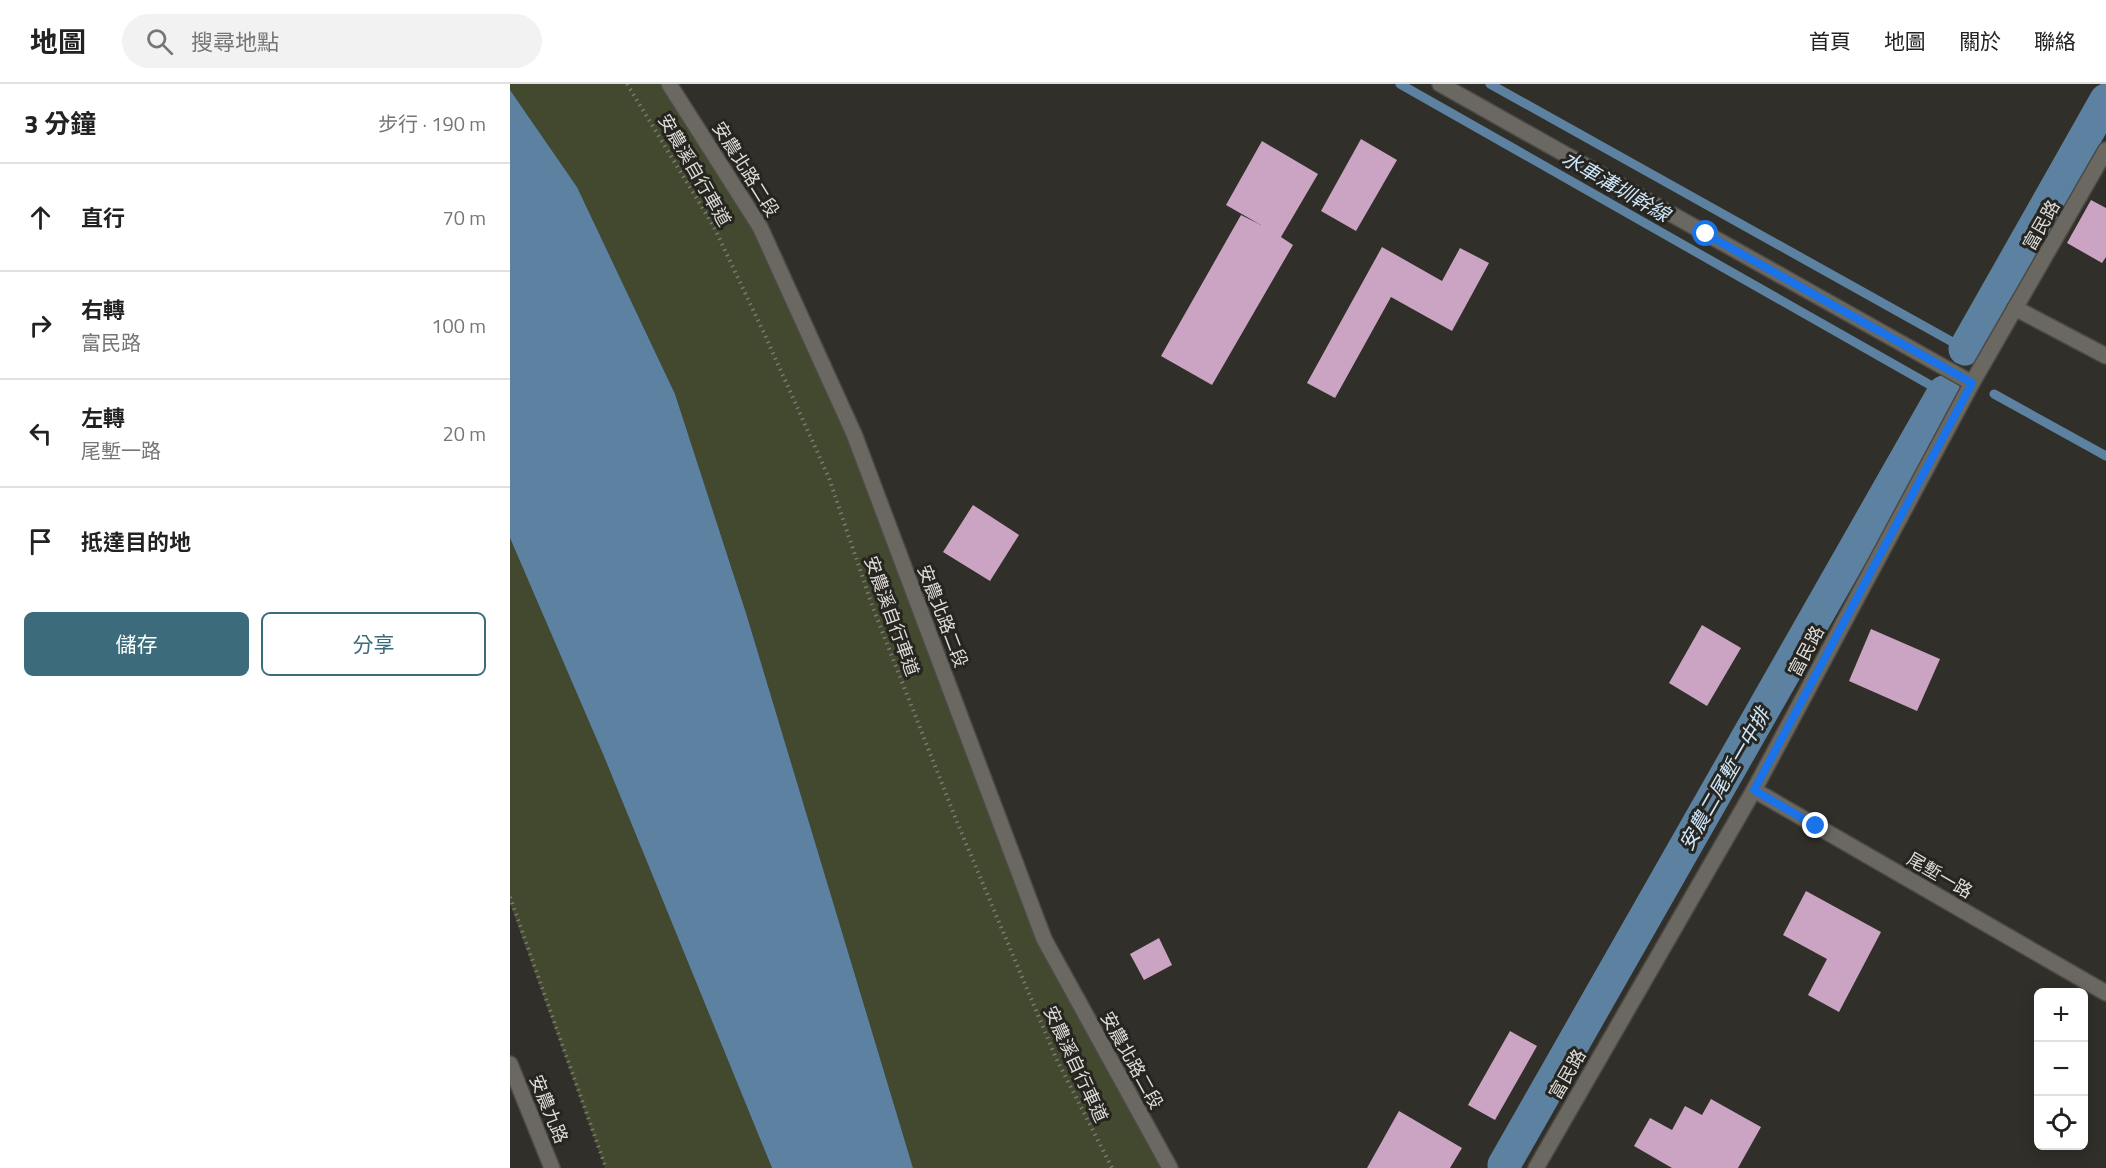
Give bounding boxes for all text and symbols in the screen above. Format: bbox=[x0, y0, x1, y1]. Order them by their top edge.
search box bbox=[122, 14, 542, 68]
text: 地圖 bbox=[30, 20, 86, 63]
icon: search bbox=[143, 25, 176, 58]
text: 搜尋地點 bbox=[191, 25, 279, 59]
text: 首頁 bbox=[1809, 25, 1851, 57]
text: 地圖 bbox=[1884, 25, 1926, 57]
text: 關於 bbox=[1959, 25, 2001, 57]
text: 聯絡 bbox=[2034, 25, 2076, 57]
text: 3 分鐘 bbox=[24, 104, 96, 143]
text: 步行 · 190 m bbox=[378, 108, 486, 139]
street label: 安農溪自行車道 bbox=[652, 109, 738, 231]
street label: 安農北路二段 bbox=[706, 116, 786, 222]
water label: 水車溝圳幹線 bbox=[1556, 143, 1677, 230]
street label: 富民路 bbox=[2016, 195, 2066, 255]
icon: ahead bbox=[24, 201, 57, 234]
text: 直行 bbox=[81, 201, 125, 235]
text: 70 m bbox=[442, 202, 486, 233]
route start bbox=[1692, 220, 1718, 246]
text: 右轉 bbox=[81, 293, 125, 327]
icon: right bbox=[24, 309, 57, 342]
text: 100 m bbox=[431, 310, 486, 341]
text: 富民路 bbox=[81, 327, 141, 358]
text: 左轉 bbox=[81, 401, 125, 435]
icon: left bbox=[24, 417, 57, 450]
text: 20 m bbox=[442, 418, 486, 449]
text: 尾塹一路 bbox=[81, 435, 161, 466]
icon: arrive bbox=[24, 525, 57, 558]
text: 抵達目的地 bbox=[81, 525, 191, 559]
street label: 安農溪自行車道 bbox=[858, 552, 926, 680]
street label: 安農北路二段 bbox=[911, 561, 975, 671]
button: 儲存 bbox=[24, 612, 249, 676]
button: 分享 bbox=[261, 612, 486, 676]
street label: 富民路 bbox=[1781, 621, 1831, 681]
water label: 安農二尾塹一中排 bbox=[1671, 699, 1779, 856]
route end bbox=[1802, 812, 1828, 838]
street label: 尾塹一路 bbox=[1902, 845, 1978, 905]
map controls bbox=[2034, 988, 2088, 1150]
button: + bbox=[2034, 988, 2088, 1042]
street label: 安農溪自行車道 bbox=[1037, 1001, 1115, 1127]
street label: 安農北路二段 bbox=[1094, 1006, 1170, 1114]
button: − bbox=[2034, 1042, 2088, 1096]
street label: 富民路 bbox=[1542, 1044, 1592, 1104]
street label: 安農九路 bbox=[523, 1071, 575, 1147]
button: locate bbox=[2034, 1096, 2088, 1150]

